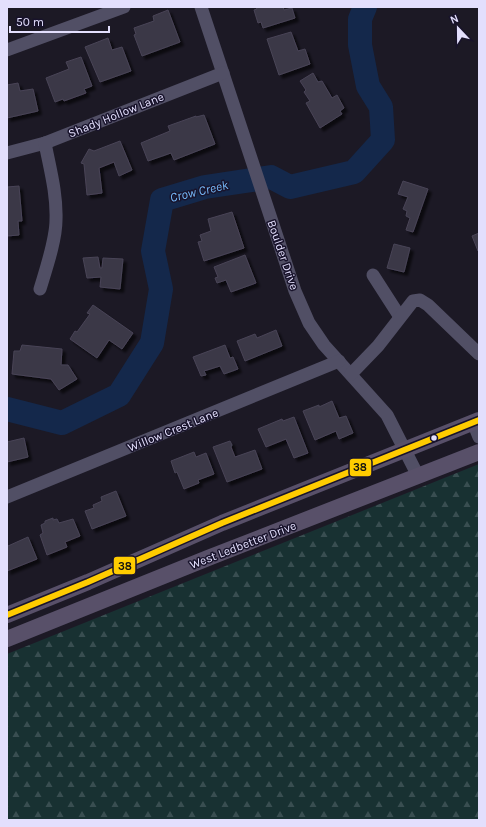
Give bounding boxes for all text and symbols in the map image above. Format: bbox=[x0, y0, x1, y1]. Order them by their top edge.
scale bar bbox=[10, 8, 109, 34]
north arrow bbox=[438, 8, 478, 48]
text: N bbox=[448, 12, 461, 27]
text: 50 m bbox=[16, 15, 44, 29]
street label: Shady Hollow Lane bbox=[66, 89, 166, 141]
water label: Crow Creek bbox=[168, 177, 230, 205]
street label: Boulder Drive bbox=[264, 218, 302, 292]
street label: Willow Crest Lane bbox=[126, 405, 220, 455]
unlabelled marker bbox=[429, 433, 439, 443]
line badge: 38 bbox=[349, 458, 372, 477]
text: 38 bbox=[353, 461, 367, 474]
street label: West Ledbetter Drive bbox=[188, 518, 298, 572]
line badge: 38 bbox=[113, 556, 136, 575]
text: 38 bbox=[118, 560, 132, 573]

